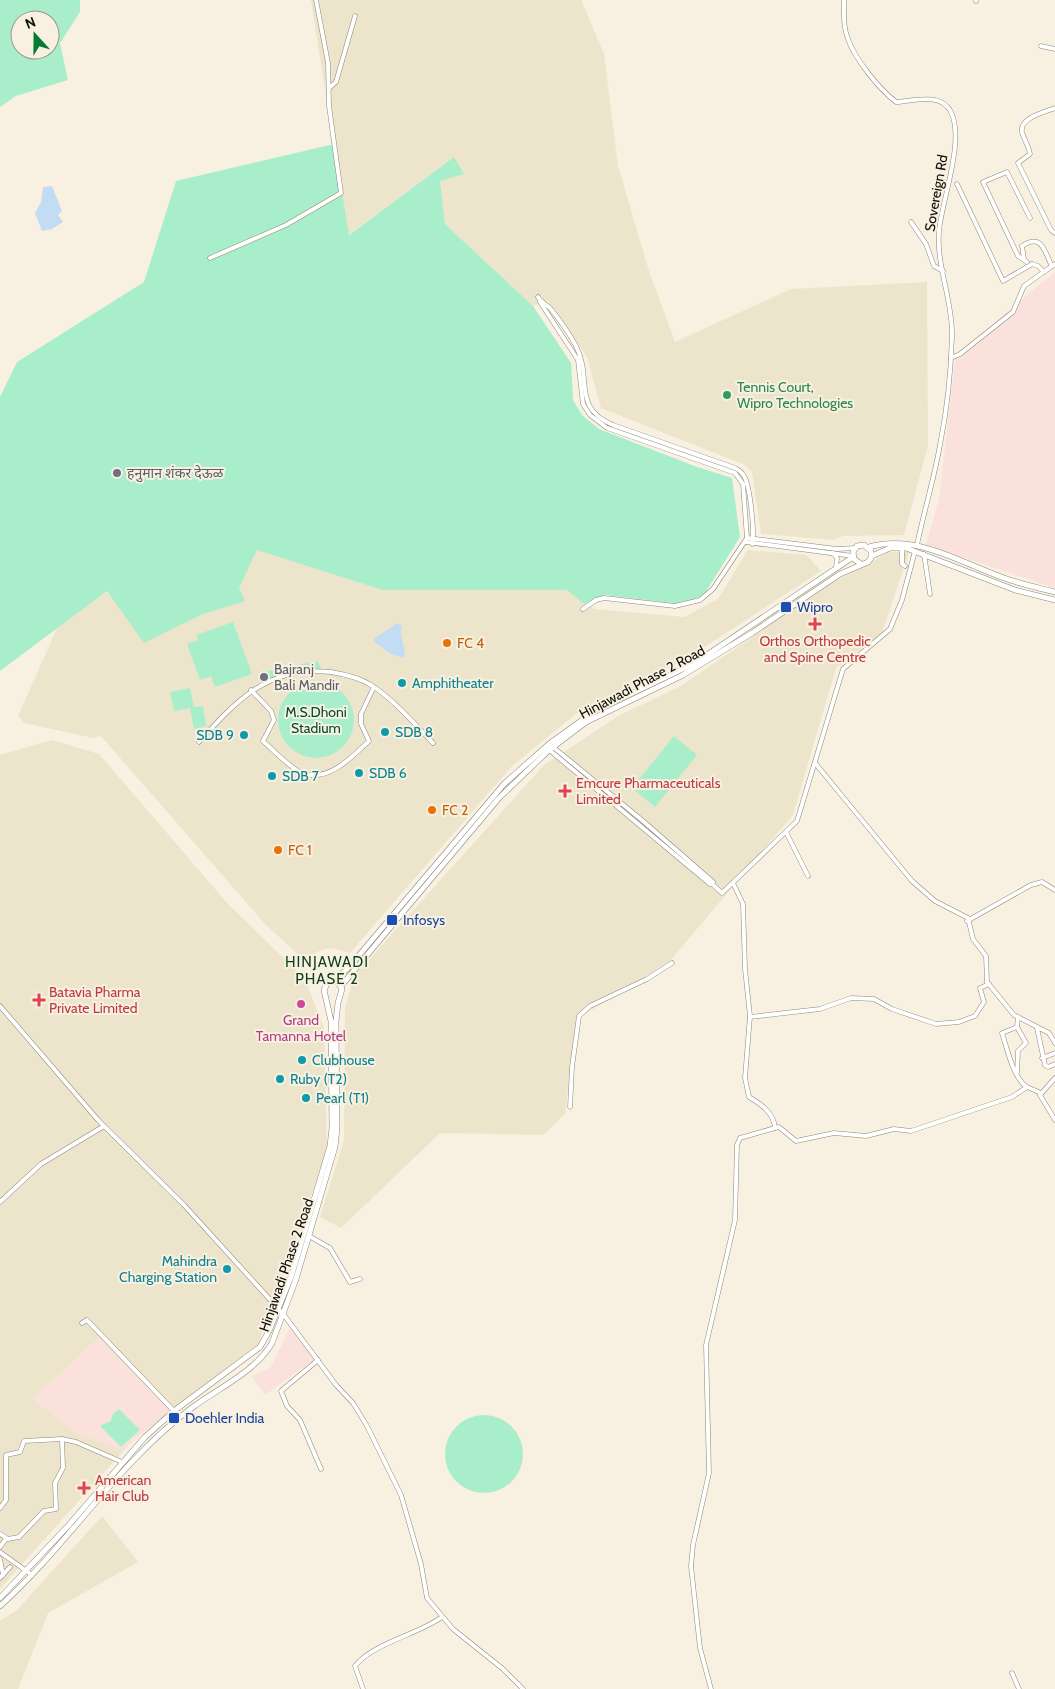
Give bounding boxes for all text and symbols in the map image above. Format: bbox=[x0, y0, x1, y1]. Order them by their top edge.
north arrow bbox=[10, 10, 60, 60]
text: N bbox=[22, 13, 38, 33]
street label: Sovereign Rd bbox=[920, 153, 952, 233]
place label: Tennis Court, Wipro Technologies bbox=[737, 378, 853, 412]
marker: Tennis Court, Wipro Technologies bbox=[721, 389, 733, 401]
place label: हनुमान शंकर देऊळ bbox=[127, 464, 224, 483]
marker: हनुमान शंकर देऊळ bbox=[111, 467, 123, 479]
place label: Wipro bbox=[797, 598, 833, 616]
marker: Wipro bbox=[779, 600, 793, 614]
marker: Orthos Orthopedic and Spine Centre bbox=[808, 617, 822, 631]
place label: Orthos Orthopedic and Spine Centre bbox=[759, 632, 871, 666]
place label: FC 4 bbox=[457, 634, 484, 652]
marker: FC 4 bbox=[441, 637, 453, 649]
street label: Hinjawadi Phase 2 Road bbox=[576, 641, 708, 723]
place label: Bajranj Bali Mandir bbox=[274, 660, 340, 694]
marker: Bajranj Bali Mandir bbox=[258, 671, 270, 683]
place label: Amphitheater bbox=[412, 674, 494, 692]
marker: Amphitheater bbox=[396, 677, 408, 689]
park label: M.S.Dhoni Stadium bbox=[285, 703, 347, 737]
place label: SDB 8 bbox=[395, 723, 433, 741]
place label: SDB 9 bbox=[196, 726, 234, 744]
marker: SDB 8 bbox=[379, 726, 391, 738]
marker: SDB 9 bbox=[238, 729, 250, 741]
place label: SDB 6 bbox=[369, 764, 407, 782]
place label: SDB 7 bbox=[282, 767, 319, 785]
marker: SDB 6 bbox=[353, 767, 365, 779]
marker: SDB 7 bbox=[266, 770, 278, 782]
place label: Emcure Pharmaceuticals Limited bbox=[576, 774, 721, 808]
marker: Emcure Pharmaceuticals Limited bbox=[558, 784, 572, 798]
place label: FC 2 bbox=[442, 801, 468, 819]
marker: FC 2 bbox=[426, 804, 438, 816]
place label: FC 1 bbox=[288, 841, 312, 859]
marker: FC 1 bbox=[272, 844, 284, 856]
place label: Infosys bbox=[403, 911, 445, 929]
marker: Infosys bbox=[385, 913, 399, 927]
district label: HINJAWADI PHASE 2 bbox=[285, 953, 369, 988]
place label: Batavia Pharma Private Limited bbox=[49, 983, 141, 1017]
marker: Batavia Pharma Private Limited bbox=[33, 994, 45, 1006]
marker: Grand Tamanna Hotel bbox=[295, 998, 307, 1010]
place label: Grand Tamanna Hotel bbox=[256, 1011, 347, 1045]
place label: Clubhouse bbox=[312, 1051, 375, 1069]
marker: Clubhouse bbox=[296, 1054, 308, 1066]
place label: Ruby (T2) bbox=[290, 1070, 347, 1088]
marker: Ruby (T2) bbox=[274, 1073, 286, 1085]
place label: Pearl (T1) bbox=[316, 1089, 369, 1107]
marker: Pearl (T1) bbox=[300, 1092, 312, 1104]
street label: Hinjawadi Phase 2 Road bbox=[255, 1196, 317, 1334]
place label: Mahindra Charging Station bbox=[119, 1252, 217, 1286]
marker: Mahindra Charging Station bbox=[221, 1263, 233, 1275]
place label: Doehler India bbox=[185, 1409, 265, 1427]
marker: Doehler India bbox=[167, 1411, 181, 1425]
place label: American Hair Club bbox=[95, 1471, 152, 1505]
marker: American Hair Club bbox=[77, 1481, 91, 1495]

